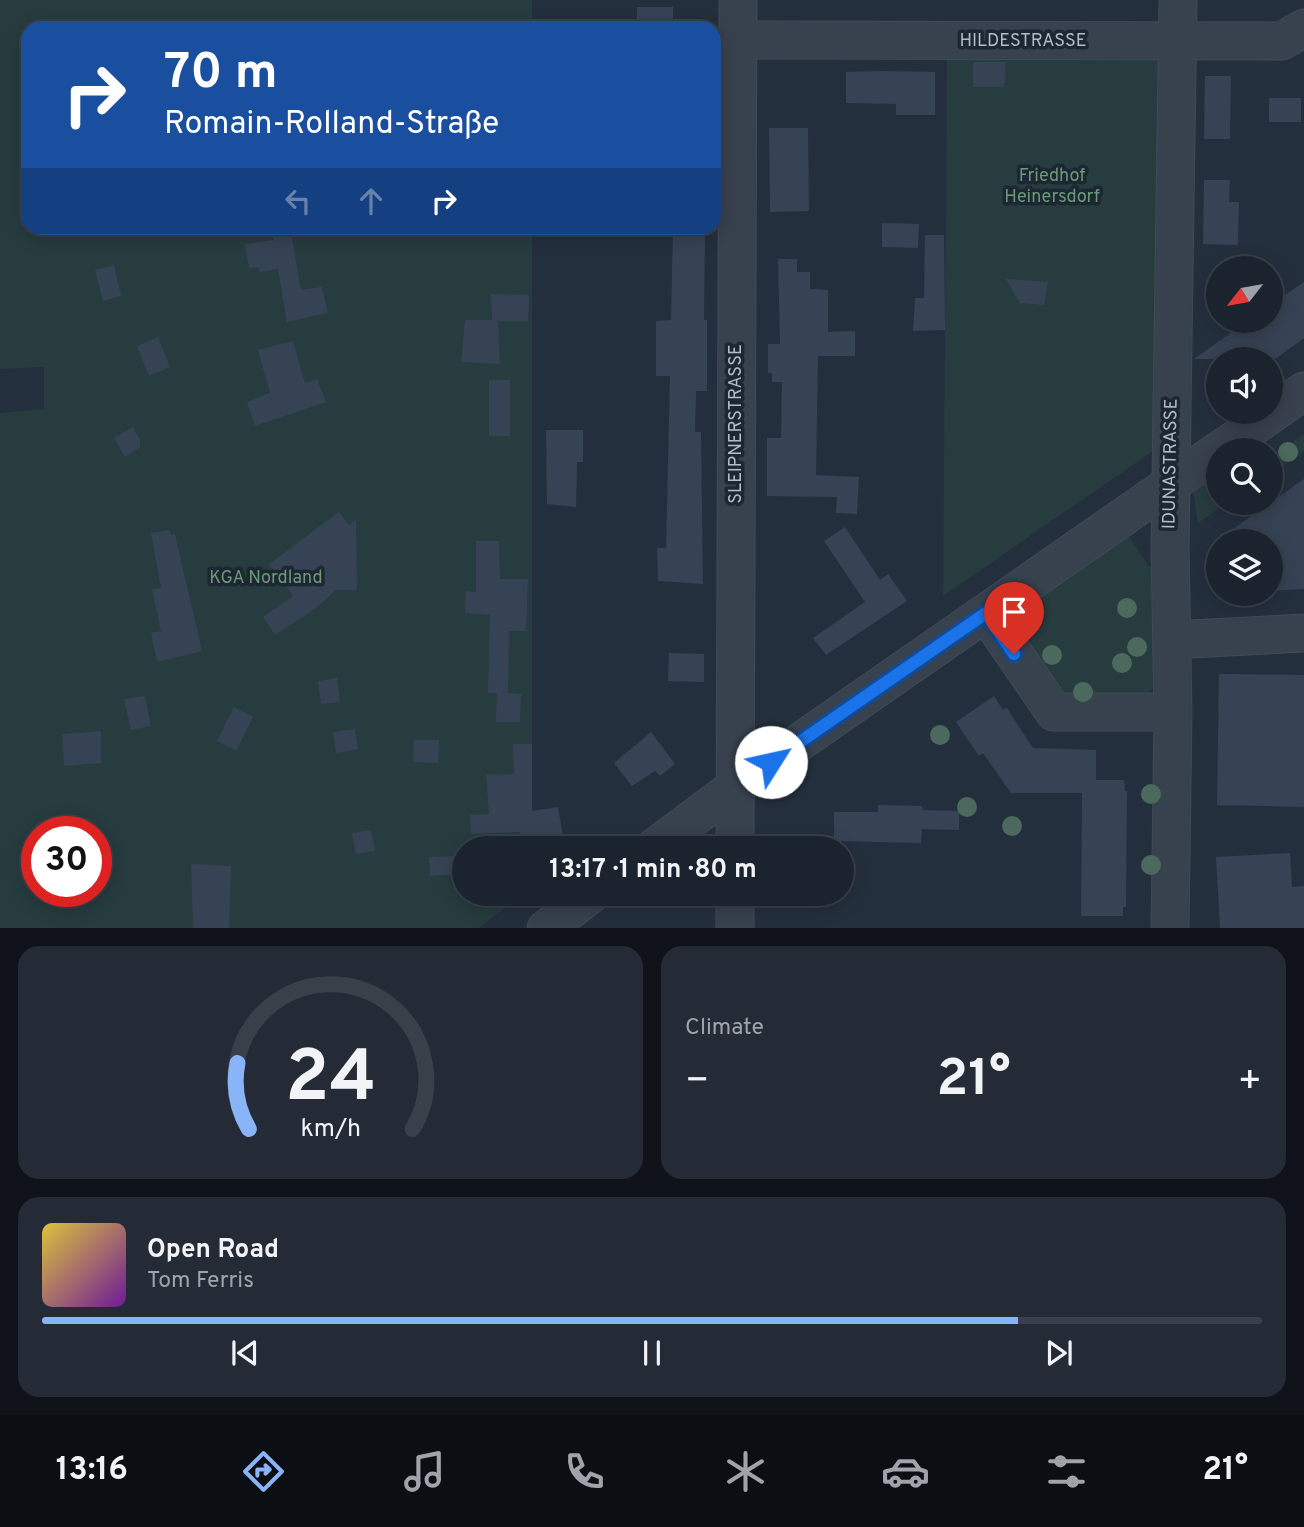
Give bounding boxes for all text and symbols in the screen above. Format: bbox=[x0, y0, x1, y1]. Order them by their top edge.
street label: HILDESTRASSE bbox=[960, 30, 1087, 53]
text: 70 m bbox=[164, 44, 278, 106]
icon: right bbox=[49, 49, 140, 140]
text: Romain-Rolland-Straße bbox=[164, 105, 499, 145]
park label: Friedhof Heinersdorf bbox=[1004, 165, 1100, 209]
icon: left bbox=[279, 182, 317, 220]
icon: ahead bbox=[352, 182, 390, 220]
icon: right bbox=[425, 182, 463, 220]
north arrow bbox=[1206, 256, 1283, 332]
map controls bbox=[1206, 256, 1283, 606]
street label: SLEIPNERSTRASSE bbox=[725, 344, 748, 504]
button: sound bbox=[1206, 347, 1283, 424]
street label: IDUNASTRASSE bbox=[1158, 399, 1184, 529]
button: search bbox=[1206, 438, 1283, 515]
button: layers bbox=[1206, 529, 1283, 606]
park label: KGA Nordland bbox=[209, 567, 323, 590]
pin bbox=[984, 582, 1044, 654]
icon: arrive bbox=[995, 593, 1033, 631]
position arrow bbox=[734, 725, 808, 799]
speed limit sign: 30 bbox=[21, 816, 112, 907]
text: 13:17 · 1 min · 80 m bbox=[549, 854, 757, 887]
text: Climate bbox=[685, 1014, 764, 1043]
text: 24 bbox=[285, 1035, 376, 1127]
text: 21° bbox=[936, 1048, 1011, 1114]
text: − bbox=[685, 1058, 710, 1107]
text: + bbox=[1237, 1058, 1262, 1107]
text: km/h bbox=[300, 1113, 361, 1145]
text: Open Road bbox=[147, 1234, 279, 1267]
text: Tom Ferris bbox=[147, 1267, 254, 1296]
icon: previous bbox=[226, 1334, 264, 1372]
icon: pause bbox=[633, 1334, 671, 1372]
icon: next bbox=[1040, 1334, 1078, 1372]
icon: directions bbox=[239, 1447, 288, 1496]
icon: music bbox=[400, 1447, 449, 1496]
icon: phone bbox=[560, 1447, 609, 1496]
icon: climate bbox=[721, 1447, 770, 1496]
icon: car bbox=[881, 1447, 930, 1496]
icon: filters bbox=[1042, 1447, 1091, 1496]
text: 13:16 bbox=[56, 1451, 128, 1491]
text: 21° bbox=[1202, 1451, 1248, 1491]

